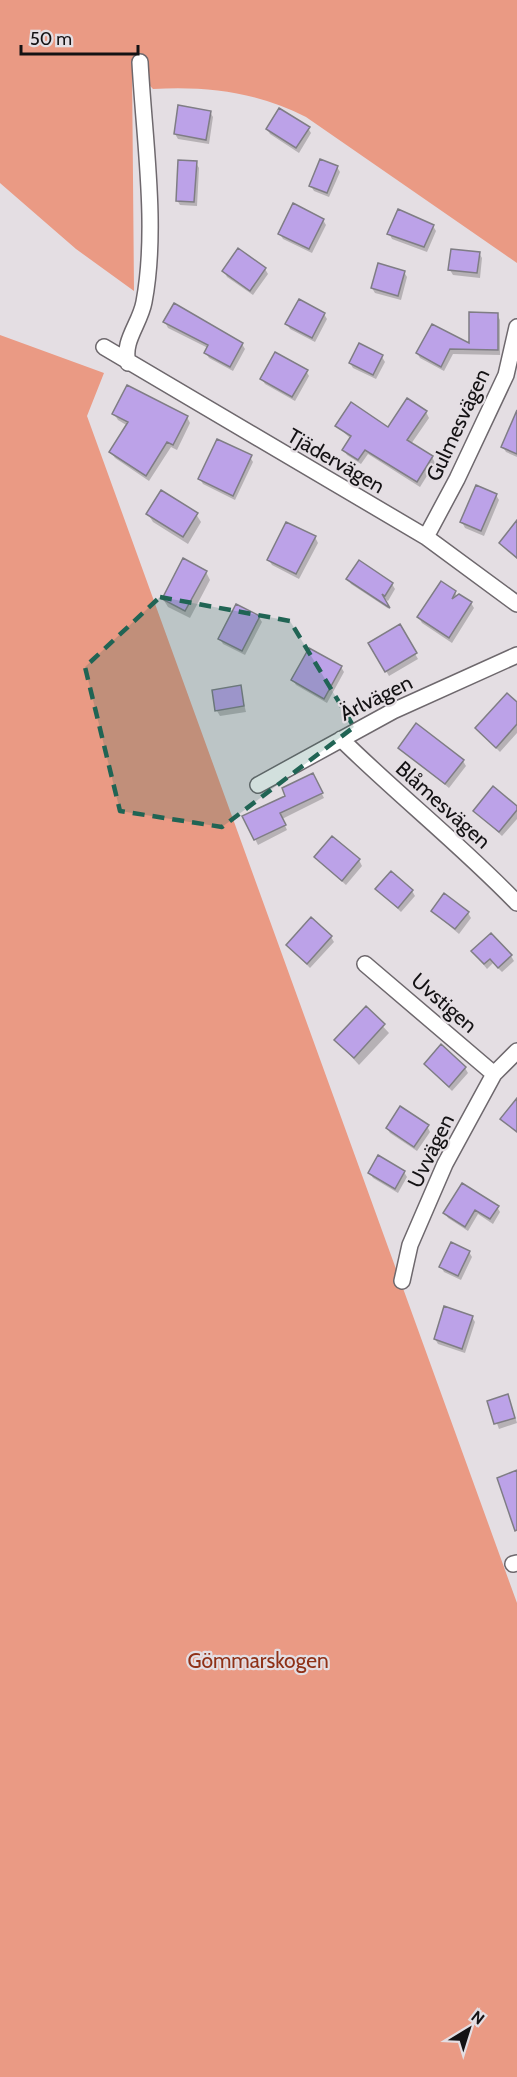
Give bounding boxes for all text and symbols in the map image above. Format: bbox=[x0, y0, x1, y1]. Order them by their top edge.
scale bar bbox=[21, 18, 138, 56]
text: 50 m bbox=[30, 28, 72, 50]
street label: Gulmesvägen bbox=[421, 365, 494, 485]
street label: Tjädervägen bbox=[283, 423, 389, 499]
street label: Ärlvägen bbox=[335, 669, 416, 726]
street label: Blåmesvägen bbox=[391, 756, 496, 854]
street label: Uvstigen bbox=[407, 967, 482, 1038]
street label: Uvvägen bbox=[402, 1110, 459, 1192]
park label: Gömmarskogen bbox=[187, 1648, 329, 1673]
north arrow bbox=[439, 1999, 499, 2059]
text: N bbox=[468, 2007, 488, 2029]

